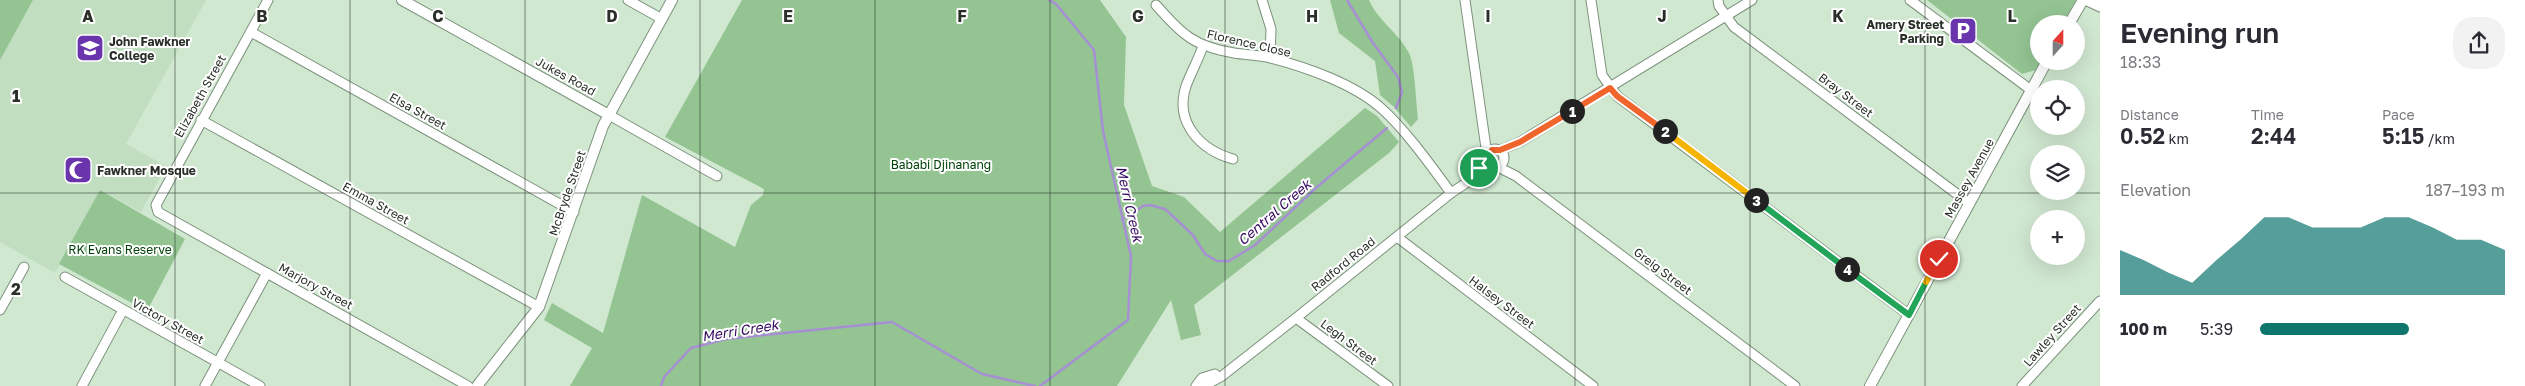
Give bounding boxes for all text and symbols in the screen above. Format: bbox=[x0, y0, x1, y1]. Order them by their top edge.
text: A bbox=[82, 6, 94, 26]
text: B bbox=[256, 6, 268, 26]
text: C bbox=[432, 6, 444, 26]
text: D bbox=[606, 6, 618, 26]
text: E bbox=[783, 6, 793, 26]
text: F bbox=[957, 6, 967, 26]
text: G bbox=[1132, 6, 1144, 26]
text: H bbox=[1306, 6, 1318, 26]
text: I bbox=[1485, 6, 1491, 26]
text: J bbox=[1657, 6, 1667, 26]
text: K bbox=[1832, 6, 1844, 26]
text: L bbox=[2007, 6, 2017, 26]
north arrow bbox=[2030, 15, 2085, 70]
map controls bbox=[2030, 15, 2085, 265]
parking icon: Amery Street Parking bbox=[1948, 16, 1978, 46]
text: Evening run bbox=[2120, 16, 2279, 49]
place label: Amery Street Parking bbox=[1867, 17, 1944, 46]
button: share bbox=[2453, 17, 2505, 69]
street label: Florence Close bbox=[1205, 26, 1293, 60]
school or university icon: John Fawkner College bbox=[75, 33, 105, 63]
place label: John Fawkner College bbox=[109, 34, 191, 63]
street label: Elizabeth Street bbox=[171, 52, 229, 140]
text: 18:33 bbox=[2120, 52, 2161, 72]
street label: Jukes Road bbox=[533, 53, 599, 99]
street label: Bray Street bbox=[1816, 70, 1876, 120]
button: locate bbox=[2030, 80, 2085, 135]
text: 1 bbox=[12, 86, 20, 106]
street label: Elsa Street bbox=[387, 89, 449, 133]
pin: 1 bbox=[1560, 98, 1584, 124]
text: 1 bbox=[1569, 103, 1576, 120]
text: Distance bbox=[2120, 106, 2179, 123]
text: Time bbox=[2251, 106, 2284, 123]
text: Pace bbox=[2382, 106, 2415, 123]
pin: 2 bbox=[1652, 118, 1678, 144]
text: 2 bbox=[1661, 123, 1670, 140]
text: 0.52 bbox=[2120, 123, 2165, 149]
text: 2:44 bbox=[2251, 123, 2296, 149]
text: 5:15 bbox=[2382, 123, 2424, 149]
text: km bbox=[2165, 130, 2189, 147]
text: /km bbox=[2424, 130, 2455, 147]
street label: Massey Avenue bbox=[1941, 136, 1997, 220]
button: layers bbox=[2030, 145, 2085, 200]
pin bbox=[1458, 147, 1500, 189]
street label: McBryde Street bbox=[545, 148, 589, 238]
icon: arrive bbox=[1465, 154, 1493, 182]
mosque icon: Fawkner Mosque bbox=[63, 155, 93, 185]
park label: Bababi Djinanang bbox=[891, 157, 991, 172]
place label: Fawkner Mosque bbox=[97, 163, 196, 178]
water label: Merri Creek bbox=[1113, 164, 1147, 246]
water label: Central Creek bbox=[1234, 174, 1316, 249]
street label: Emma Street bbox=[340, 179, 412, 228]
text: Elevation bbox=[2120, 180, 2191, 200]
text: 187–193 m bbox=[2426, 180, 2505, 200]
pin: 3 bbox=[1744, 188, 1768, 212]
text: 3 bbox=[1752, 192, 1761, 209]
button: + bbox=[2030, 210, 2085, 265]
street label: Radford Road bbox=[1308, 234, 1378, 294]
pin bbox=[1918, 238, 1960, 280]
park label: RK Evans Reserve bbox=[68, 242, 172, 257]
street label: Greig Street bbox=[1631, 244, 1695, 298]
icon: check bbox=[1925, 245, 1953, 273]
pin: 4 bbox=[1834, 256, 1860, 282]
street label: Marjory Street bbox=[276, 259, 356, 313]
text: 4 bbox=[1843, 261, 1852, 278]
street label: Halsey Street bbox=[1466, 273, 1538, 332]
text: 2 bbox=[11, 279, 21, 299]
street label: Victory Street bbox=[129, 295, 207, 347]
street label: Lawley Street bbox=[2020, 300, 2084, 369]
water label: Merri Creek bbox=[700, 315, 782, 344]
street label: Legh Street bbox=[1318, 316, 1380, 368]
text: 100 m bbox=[2120, 319, 2167, 339]
text: 5:39 bbox=[2200, 319, 2233, 339]

